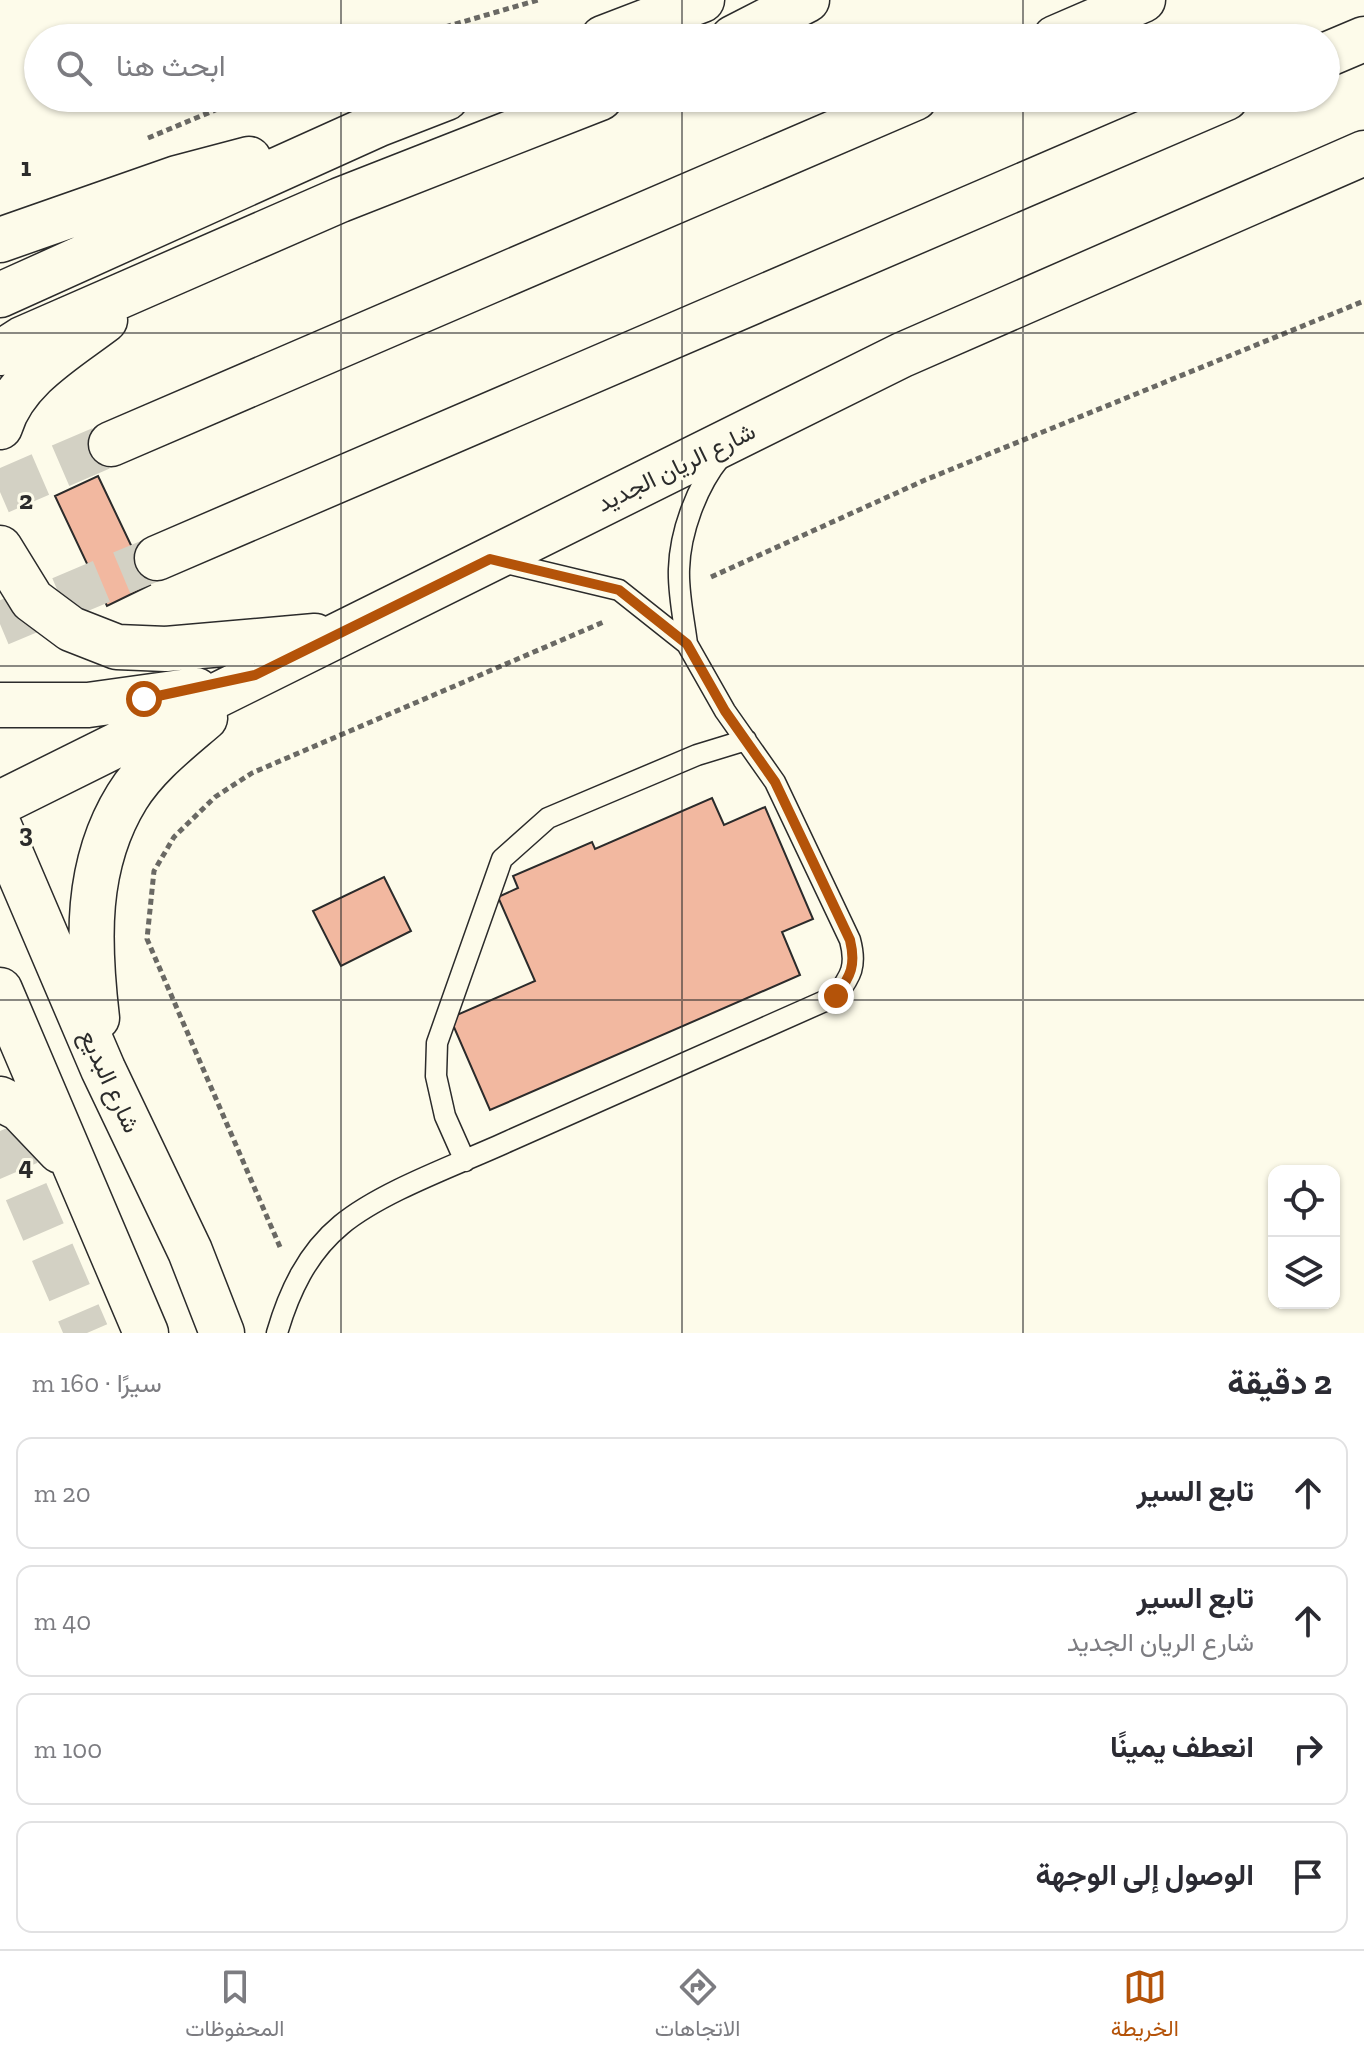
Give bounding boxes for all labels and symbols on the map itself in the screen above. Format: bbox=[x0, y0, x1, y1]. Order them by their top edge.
text: 1 bbox=[21, 151, 32, 183]
street label: شارع الريان الجديد bbox=[592, 416, 761, 520]
text: 2 bbox=[19, 484, 33, 516]
route start bbox=[126, 681, 162, 717]
text: 3 bbox=[19, 817, 33, 849]
route end bbox=[818, 978, 854, 1014]
street label: شارع البديع bbox=[71, 1025, 146, 1138]
text: 4 bbox=[19, 1150, 34, 1182]

